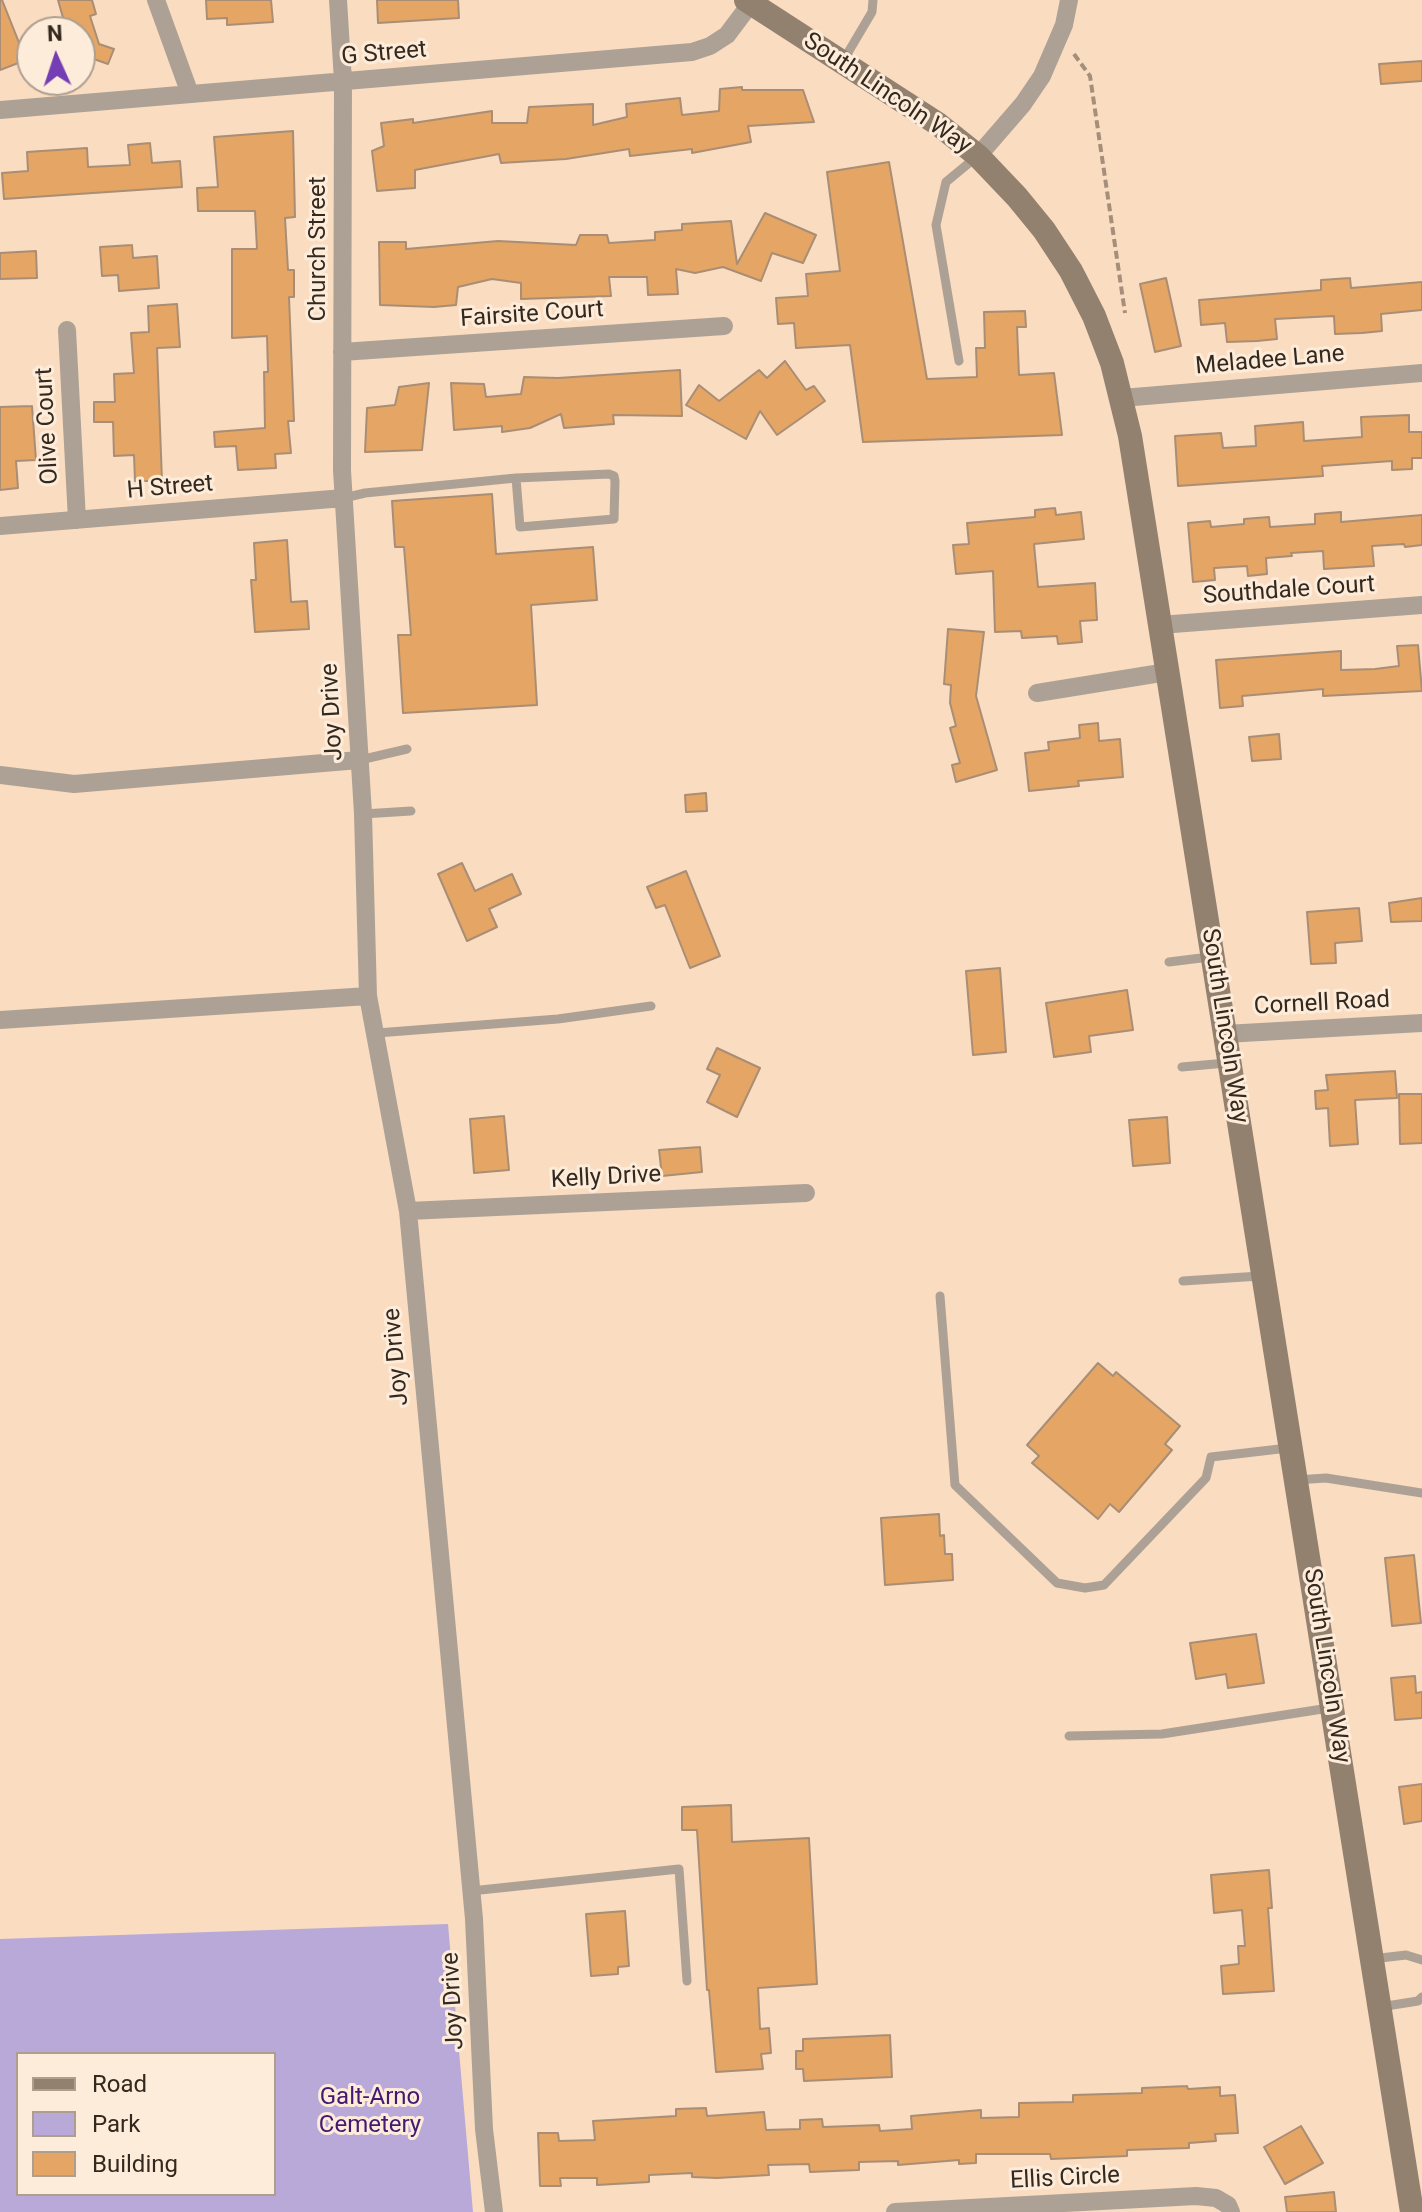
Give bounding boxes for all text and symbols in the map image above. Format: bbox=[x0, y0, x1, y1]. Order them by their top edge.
north arrow bbox=[16, 16, 96, 96]
text: N bbox=[46, 21, 63, 46]
street label: South Lincoln Way bbox=[797, 27, 977, 161]
street label: G Street bbox=[340, 36, 428, 72]
street label: Church Street bbox=[305, 176, 333, 322]
street label: Fairsite Court bbox=[459, 296, 605, 334]
street label: Meladee Lane bbox=[1194, 340, 1346, 382]
street label: Olive Court bbox=[31, 367, 65, 485]
street label: H Street bbox=[126, 470, 214, 506]
street label: Southdale Court bbox=[1202, 571, 1376, 611]
street label: Joy Drive bbox=[316, 662, 350, 762]
street label: South Lincoln Way bbox=[1194, 927, 1254, 1125]
street label: Cornell Road bbox=[1253, 986, 1391, 1022]
street label: Kelly Drive bbox=[550, 1161, 662, 1195]
street label: Joy Drive bbox=[378, 1307, 416, 1407]
street label: South Lincoln Way bbox=[1296, 1567, 1356, 1765]
street label: Joy Drive bbox=[437, 1951, 471, 2051]
legend bbox=[16, 2052, 276, 2196]
text: Road bbox=[92, 2070, 147, 2098]
park label: Galt-Arno Cemetery bbox=[319, 2084, 421, 2140]
text: Park bbox=[92, 2110, 140, 2138]
text: Building bbox=[92, 2150, 178, 2178]
street label: Ellis Circle bbox=[1009, 2162, 1121, 2196]

